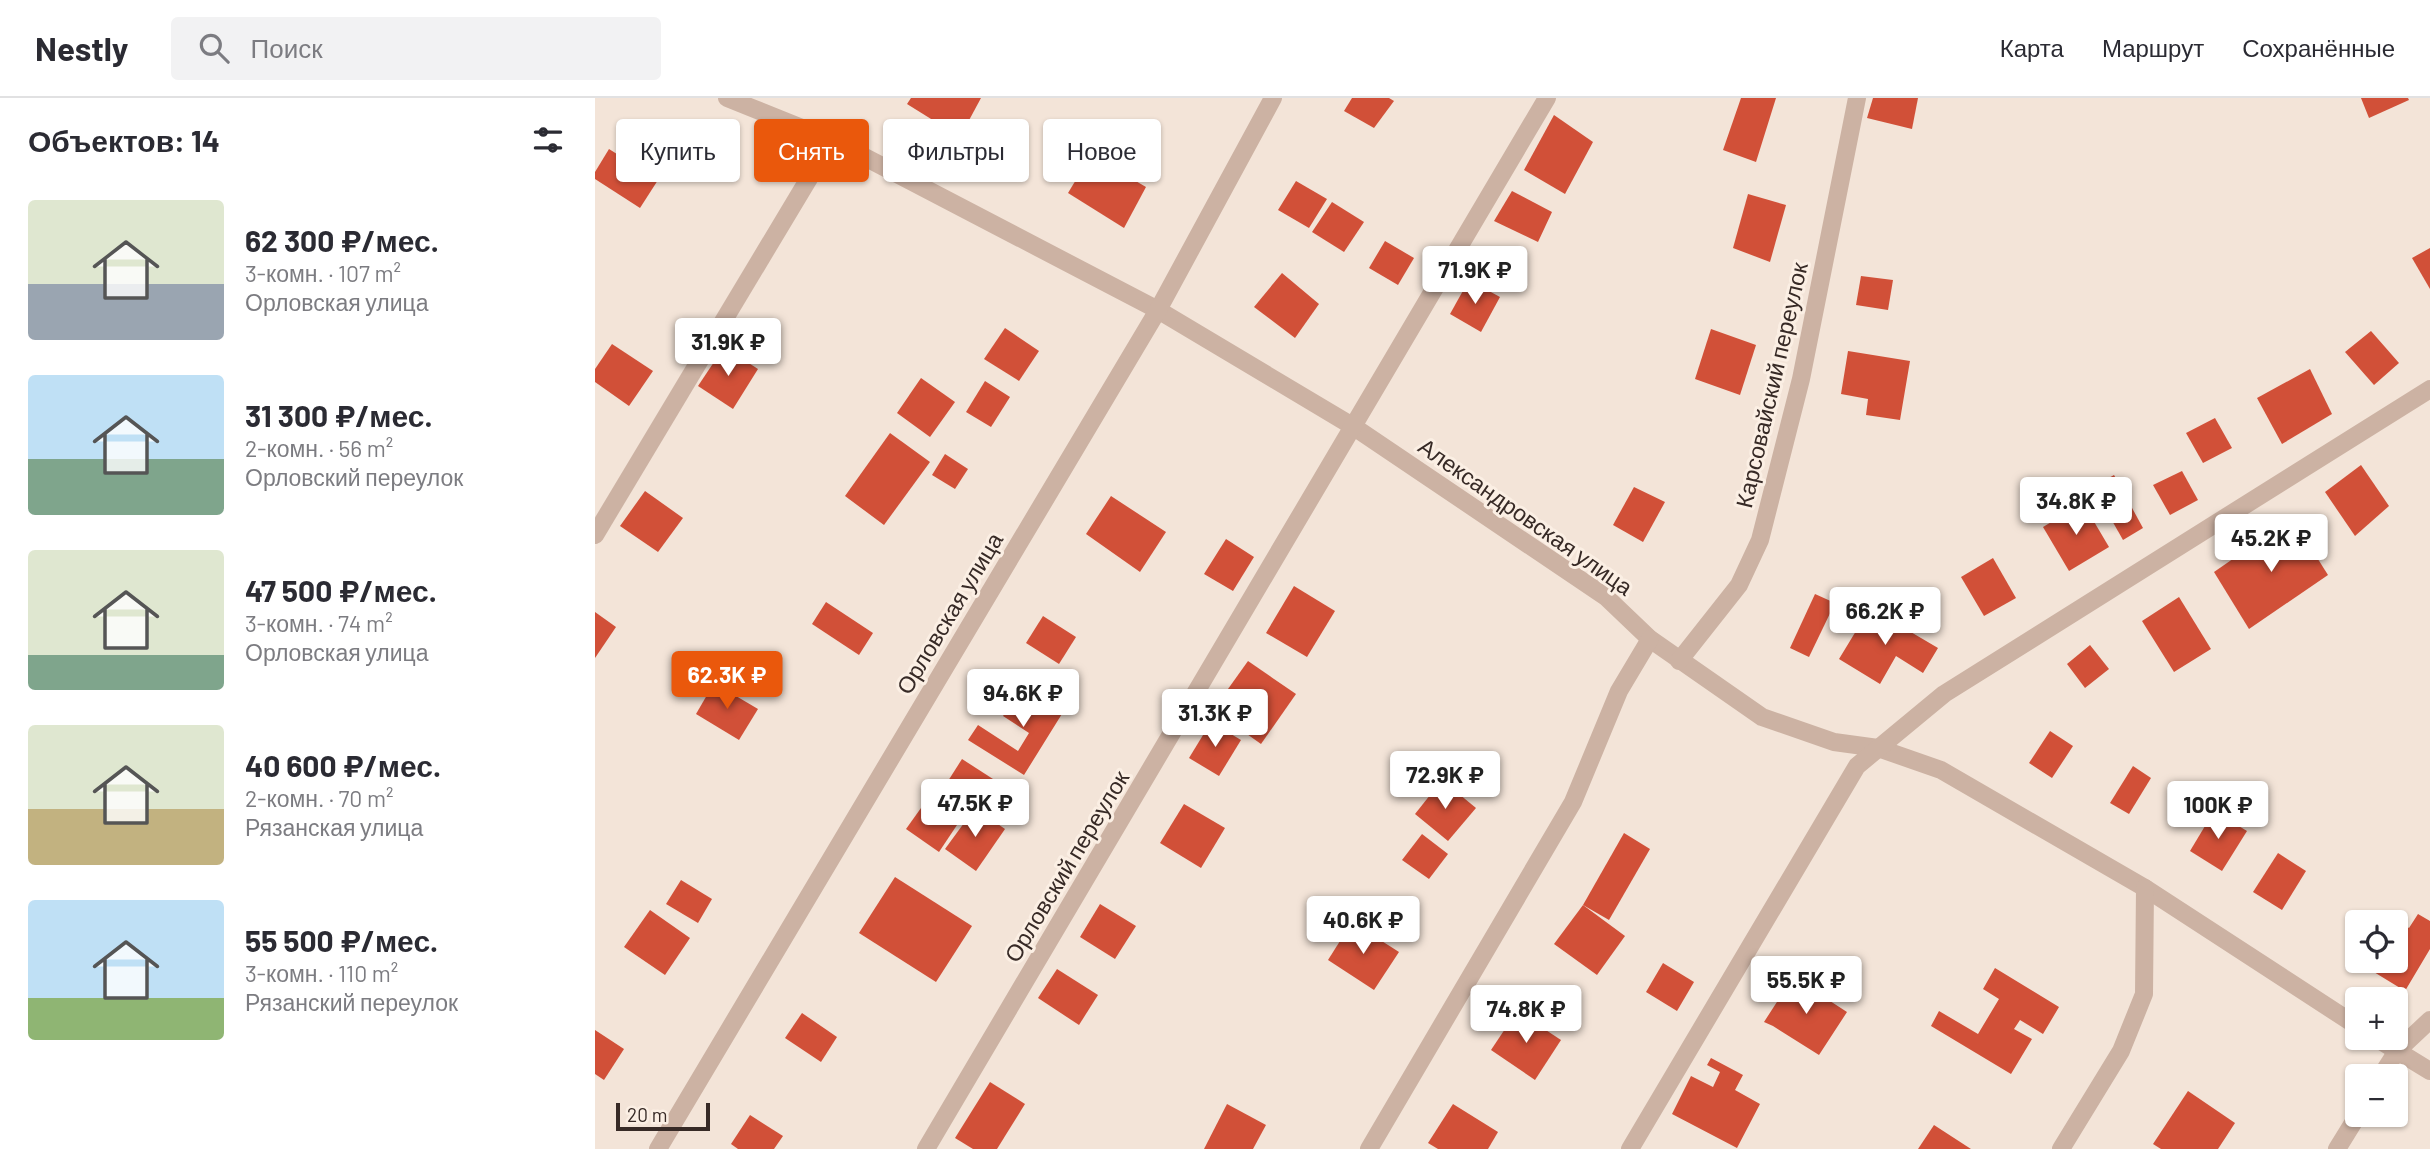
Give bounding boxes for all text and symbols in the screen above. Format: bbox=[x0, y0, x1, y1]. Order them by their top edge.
search box bbox=[171, 17, 661, 80]
text: Nestly bbox=[35, 28, 129, 68]
icon: search bbox=[195, 29, 233, 67]
text: Поиск bbox=[251, 32, 323, 63]
text: Карта bbox=[2000, 33, 2064, 62]
text: Маршрут bbox=[2102, 33, 2204, 62]
text: Сохранённые bbox=[2242, 33, 2395, 62]
chip: Купить bbox=[616, 119, 740, 182]
chip: Снять bbox=[754, 119, 869, 182]
chip: Фильтры bbox=[883, 119, 1029, 182]
chip: Новое bbox=[1043, 119, 1161, 182]
icon: filters bbox=[529, 121, 567, 159]
text: Объектов: 14 bbox=[28, 122, 220, 158]
text: 62 300 ₽/мес. bbox=[245, 222, 439, 258]
icon: home bbox=[84, 228, 168, 312]
pin: 71.9K ₽ bbox=[1410, 246, 1540, 306]
text: 71.9K ₽ bbox=[1438, 255, 1512, 283]
text: 3-комн. · 107 m² bbox=[245, 259, 401, 287]
street label: Карсовайский переулок bbox=[1729, 259, 1813, 510]
text: Орловская улица bbox=[245, 288, 428, 316]
pin: 31.9K ₽ bbox=[663, 318, 793, 378]
text: 31.9K ₽ bbox=[691, 327, 765, 355]
text: 31 300 ₽/мес. bbox=[245, 397, 433, 433]
icon: home bbox=[84, 403, 168, 487]
street label: Александровская улица bbox=[1414, 431, 1639, 601]
text: 2-комн. · 56 m² bbox=[245, 434, 393, 462]
text: Орловский переулок bbox=[245, 463, 463, 491]
pin: 34.8K ₽ bbox=[2011, 478, 2141, 537]
text: 34.8K ₽ bbox=[2036, 486, 2116, 514]
pin: 45.2K ₽ bbox=[2206, 514, 2336, 574]
text: 45.2K ₽ bbox=[2231, 523, 2311, 551]
street label: Орловская улица bbox=[890, 527, 1008, 699]
text: 47 500 ₽/мес. bbox=[245, 572, 437, 608]
icon: home bbox=[84, 578, 168, 662]
pin: 66.2K ₽ bbox=[1820, 588, 1950, 647]
text: 66.2K ₽ bbox=[1846, 596, 1924, 624]
text: 3-комн. · 74 m² bbox=[245, 609, 393, 637]
text: Орловская улица bbox=[245, 638, 428, 666]
pin: 62.3K ₽ bbox=[662, 652, 792, 711]
text: 62.3K ₽ bbox=[688, 660, 766, 688]
pin: 94.6K ₽ bbox=[958, 670, 1088, 729]
text: 94.6K ₽ bbox=[983, 678, 1063, 706]
pin: 31.3K ₽ bbox=[1150, 690, 1280, 749]
text: 31.3K ₽ bbox=[1178, 698, 1252, 726]
text: 40 600 ₽/мес. bbox=[245, 747, 441, 783]
pin: 72.9K ₽ bbox=[1380, 752, 1510, 811]
icon: home bbox=[84, 753, 168, 837]
text: 72.9K ₽ bbox=[1406, 760, 1484, 788]
street label: Орловский переулок bbox=[998, 764, 1135, 967]
pin: 47.5K ₽ bbox=[910, 780, 1040, 839]
pin: 100K ₽ bbox=[2161, 782, 2275, 841]
text: 2-комн. · 70 m² bbox=[245, 784, 393, 812]
text: 47.5K ₽ bbox=[937, 788, 1013, 816]
text: 100K ₽ bbox=[2183, 790, 2253, 818]
text: Рязанская улица bbox=[245, 813, 423, 841]
pin: 40.6K ₽ bbox=[1298, 896, 1428, 956]
text: 40.6K ₽ bbox=[1323, 905, 1403, 933]
map controls bbox=[2345, 910, 2408, 1127]
button: locate bbox=[2345, 910, 2408, 973]
text: 55 500 ₽/мес. bbox=[245, 922, 438, 958]
icon: home bbox=[84, 928, 168, 1012]
pin: 55.5K ₽ bbox=[1741, 956, 1871, 1016]
text: 3-комн. · 110 m² bbox=[245, 959, 398, 987]
text: 55.5K ₽ bbox=[1767, 965, 1845, 993]
pin: 74.8K ₽ bbox=[1461, 986, 1591, 1045]
button: + bbox=[2345, 987, 2408, 1050]
text: Рязанский переулок bbox=[245, 988, 458, 1016]
text: 74.8K ₽ bbox=[1486, 994, 1566, 1022]
button: − bbox=[2345, 1064, 2408, 1127]
scale bar bbox=[616, 1100, 711, 1132]
text: 20 m bbox=[627, 1103, 667, 1126]

